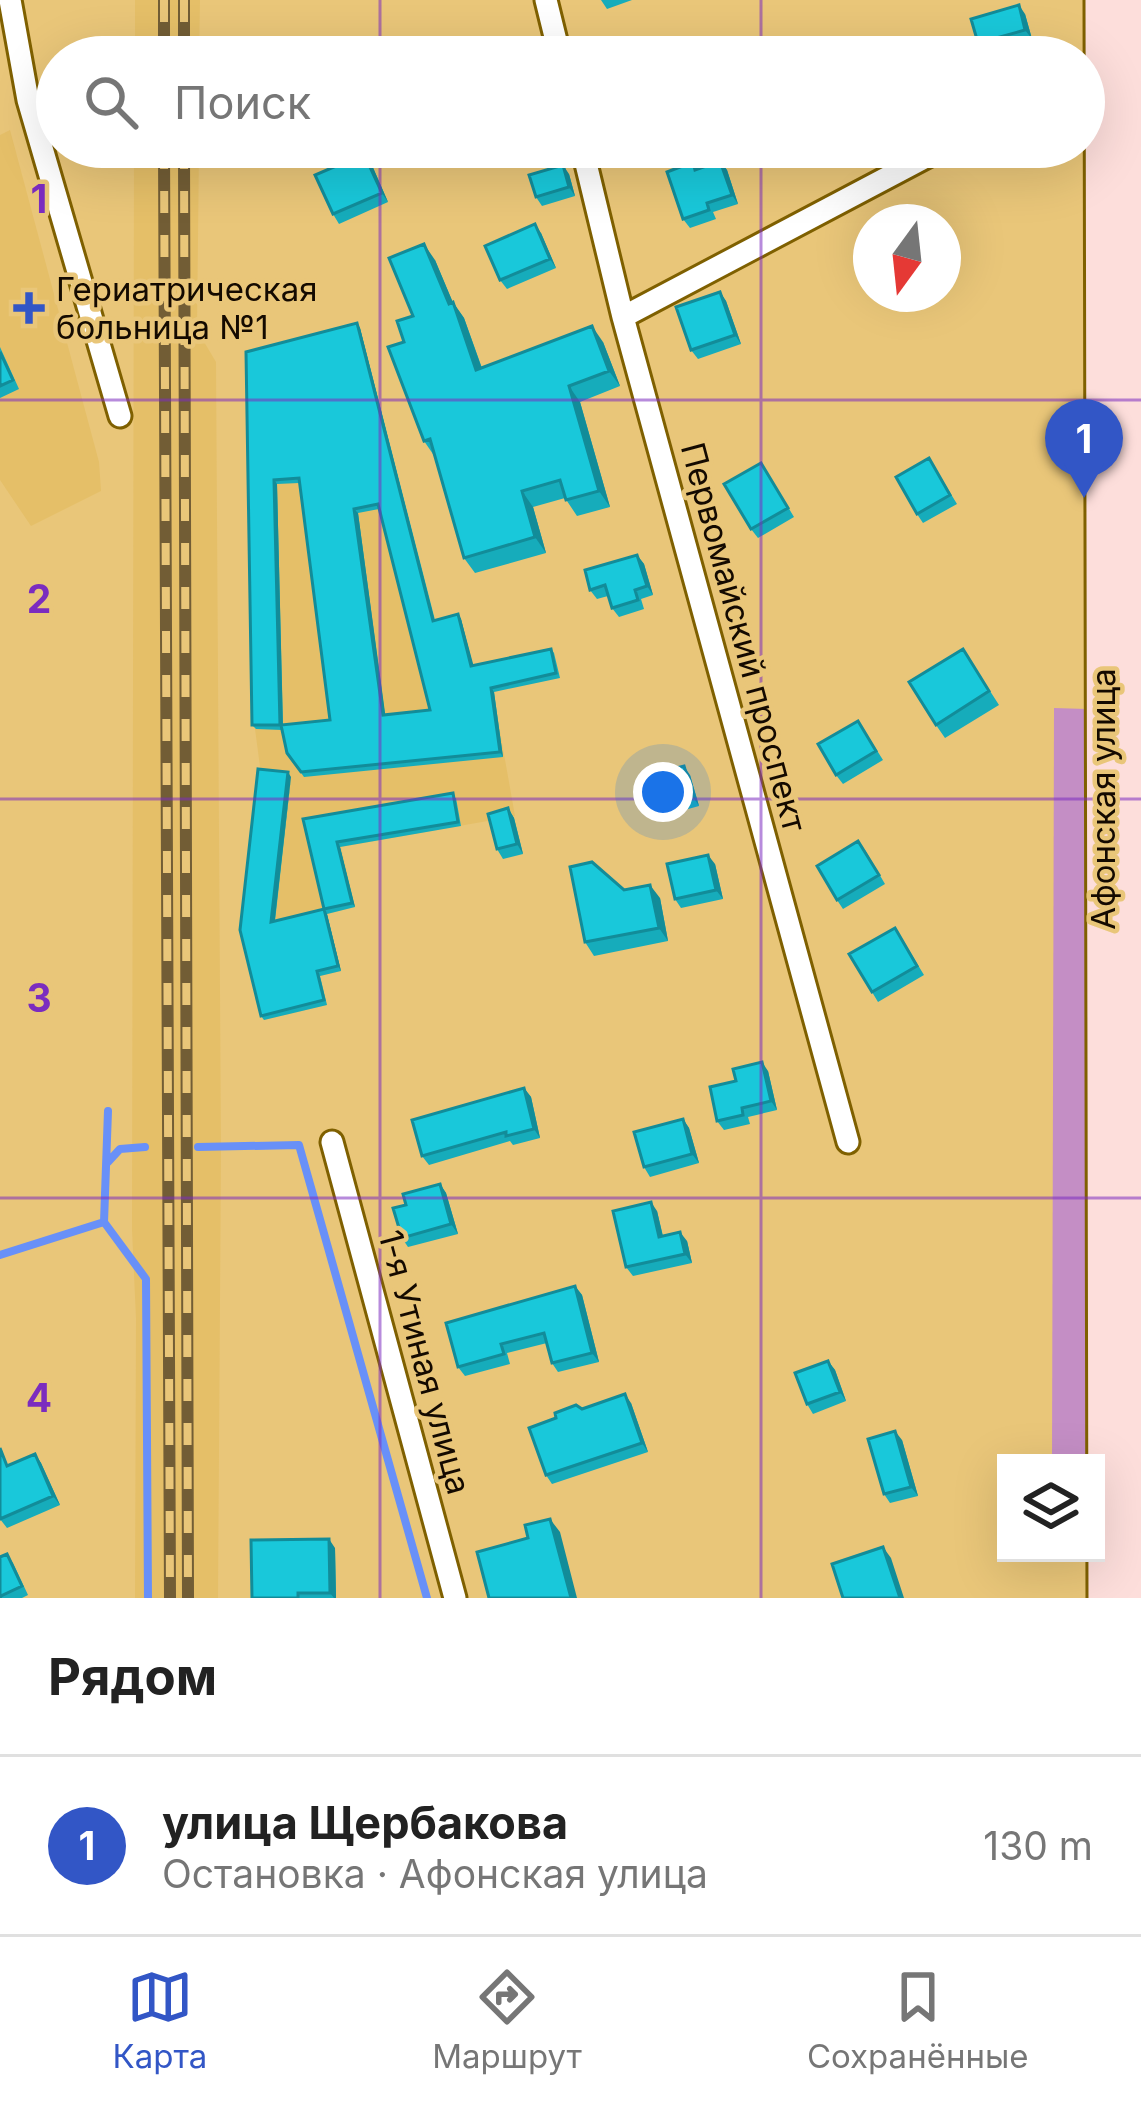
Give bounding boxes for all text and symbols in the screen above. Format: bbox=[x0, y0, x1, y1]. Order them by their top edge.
search box bbox=[36, 36, 1105, 168]
icon: search bbox=[78, 69, 144, 135]
text: Поиск bbox=[174, 75, 311, 130]
text: 1 bbox=[31, 175, 47, 222]
north arrow bbox=[853, 204, 961, 312]
place label: Гериатрическая больница №1 bbox=[56, 269, 317, 347]
marker: Гериатрическая больница №1 bbox=[13, 292, 45, 324]
pin: 1 bbox=[1045, 399, 1123, 498]
street label: Первомайский проспект bbox=[673, 438, 815, 836]
text: 2 bbox=[27, 575, 51, 622]
street label: Афонская улица bbox=[1083, 668, 1123, 930]
your location bbox=[633, 762, 693, 822]
text: 3 bbox=[26, 974, 52, 1021]
street label: 1-я Утиная улица bbox=[371, 1226, 479, 1498]
text: 4 bbox=[26, 1374, 52, 1421]
map controls bbox=[997, 1454, 1105, 1562]
button: layers bbox=[997, 1454, 1105, 1562]
text: Рядом bbox=[48, 1646, 217, 1707]
text: улица Щербакова bbox=[162, 1795, 568, 1850]
text: 1 bbox=[79, 1822, 95, 1869]
text: 130 m bbox=[983, 1822, 1093, 1869]
text: Остановка · Афонская улица bbox=[162, 1850, 708, 1897]
tab: Карта bbox=[112, 1964, 207, 2076]
tab: Маршрут bbox=[432, 1964, 582, 2076]
tab: Сохранённые bbox=[807, 1964, 1028, 2076]

